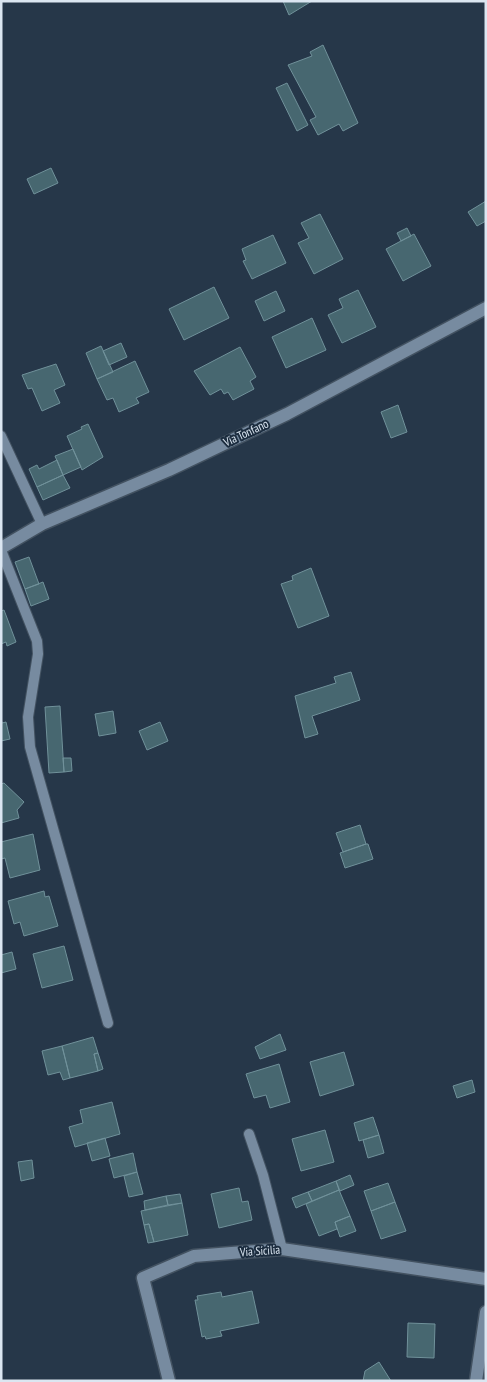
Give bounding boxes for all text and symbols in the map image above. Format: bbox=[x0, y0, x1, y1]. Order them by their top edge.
street label: Via Tonfano bbox=[220, 416, 271, 450]
street label: Via Sicilia bbox=[238, 1242, 281, 1259]

